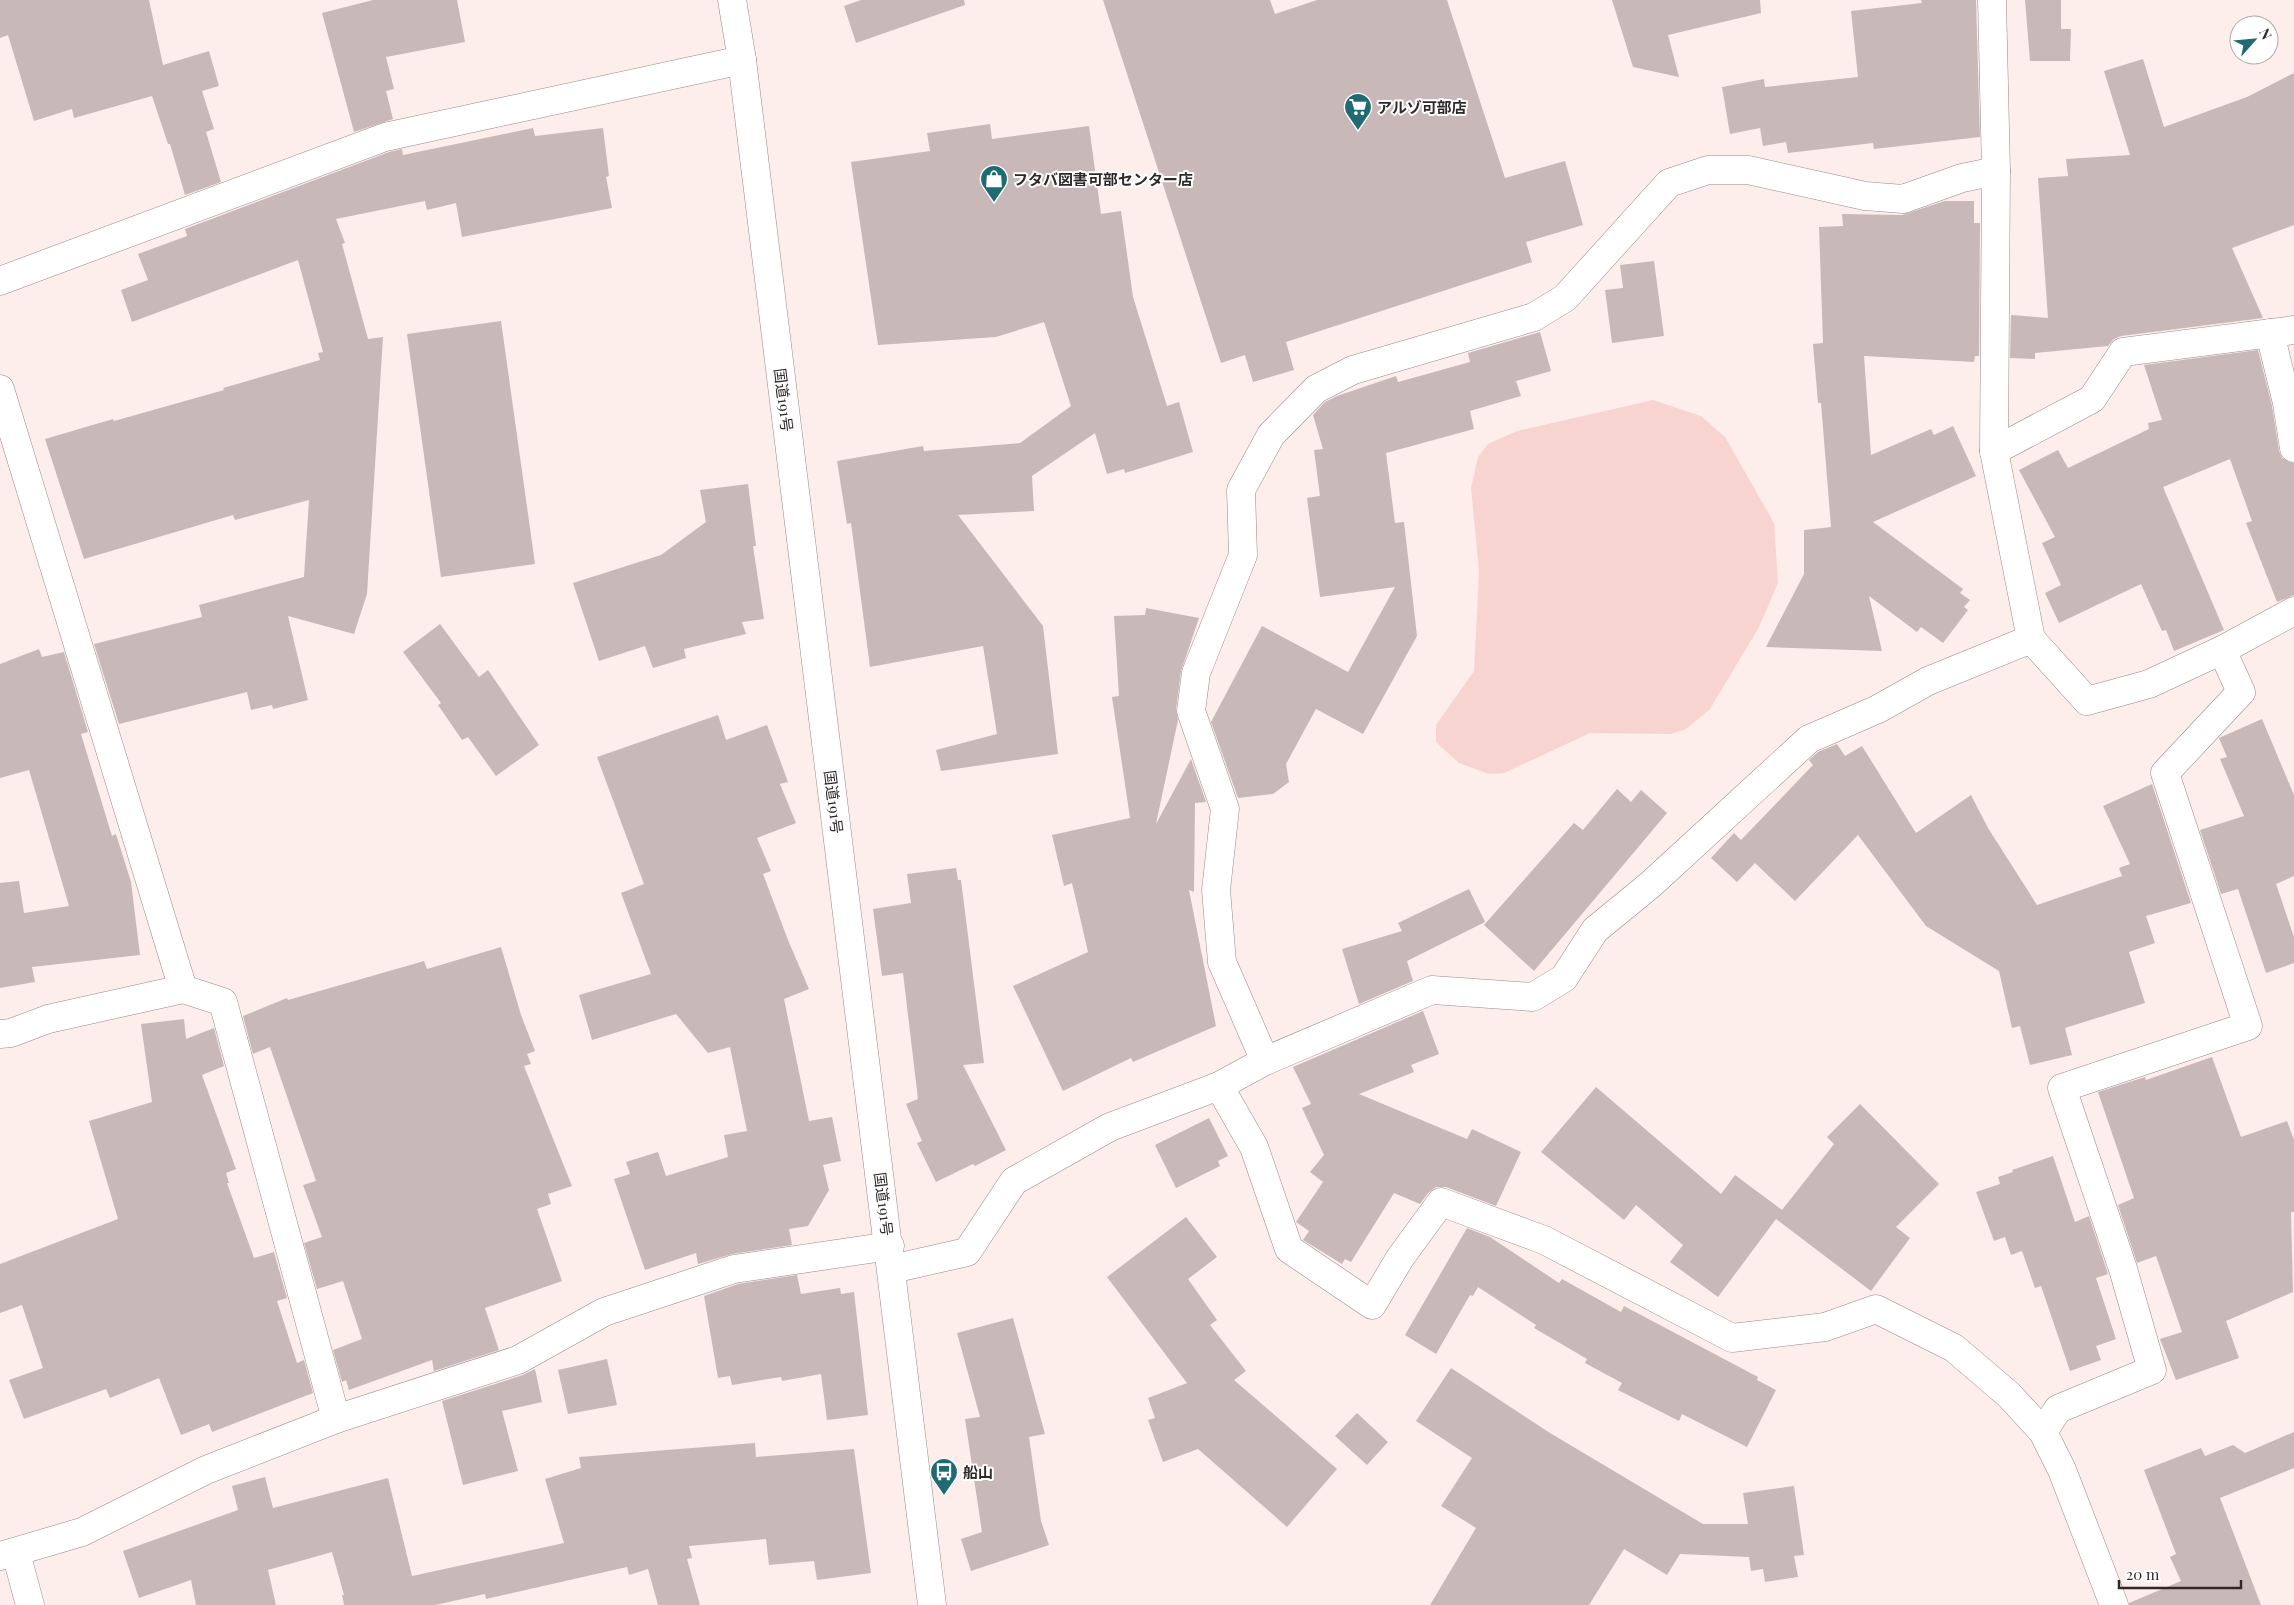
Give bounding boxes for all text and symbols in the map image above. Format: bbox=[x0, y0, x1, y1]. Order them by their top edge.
north arrow bbox=[2229, 15, 2279, 65]
text: N bbox=[2255, 25, 2277, 43]
supermarket icon: アルゾ可部店 bbox=[1343, 92, 1373, 131]
place label: アルゾ可部店 bbox=[1377, 97, 1467, 117]
shop icon: フタバ図書可部センター店 bbox=[979, 164, 1009, 203]
place label: フタバ図書可部センター店 bbox=[1013, 169, 1193, 189]
street label: 国道191号 bbox=[770, 367, 798, 433]
street label: 国道191号 bbox=[820, 769, 848, 835]
street label: 国道191号 bbox=[870, 1171, 898, 1237]
bus stop icon: 船山 bbox=[929, 1457, 959, 1496]
place label: 船山 bbox=[963, 1462, 993, 1482]
scale bar bbox=[2119, 1558, 2242, 1590]
text: 20 m bbox=[2126, 1564, 2160, 1584]

